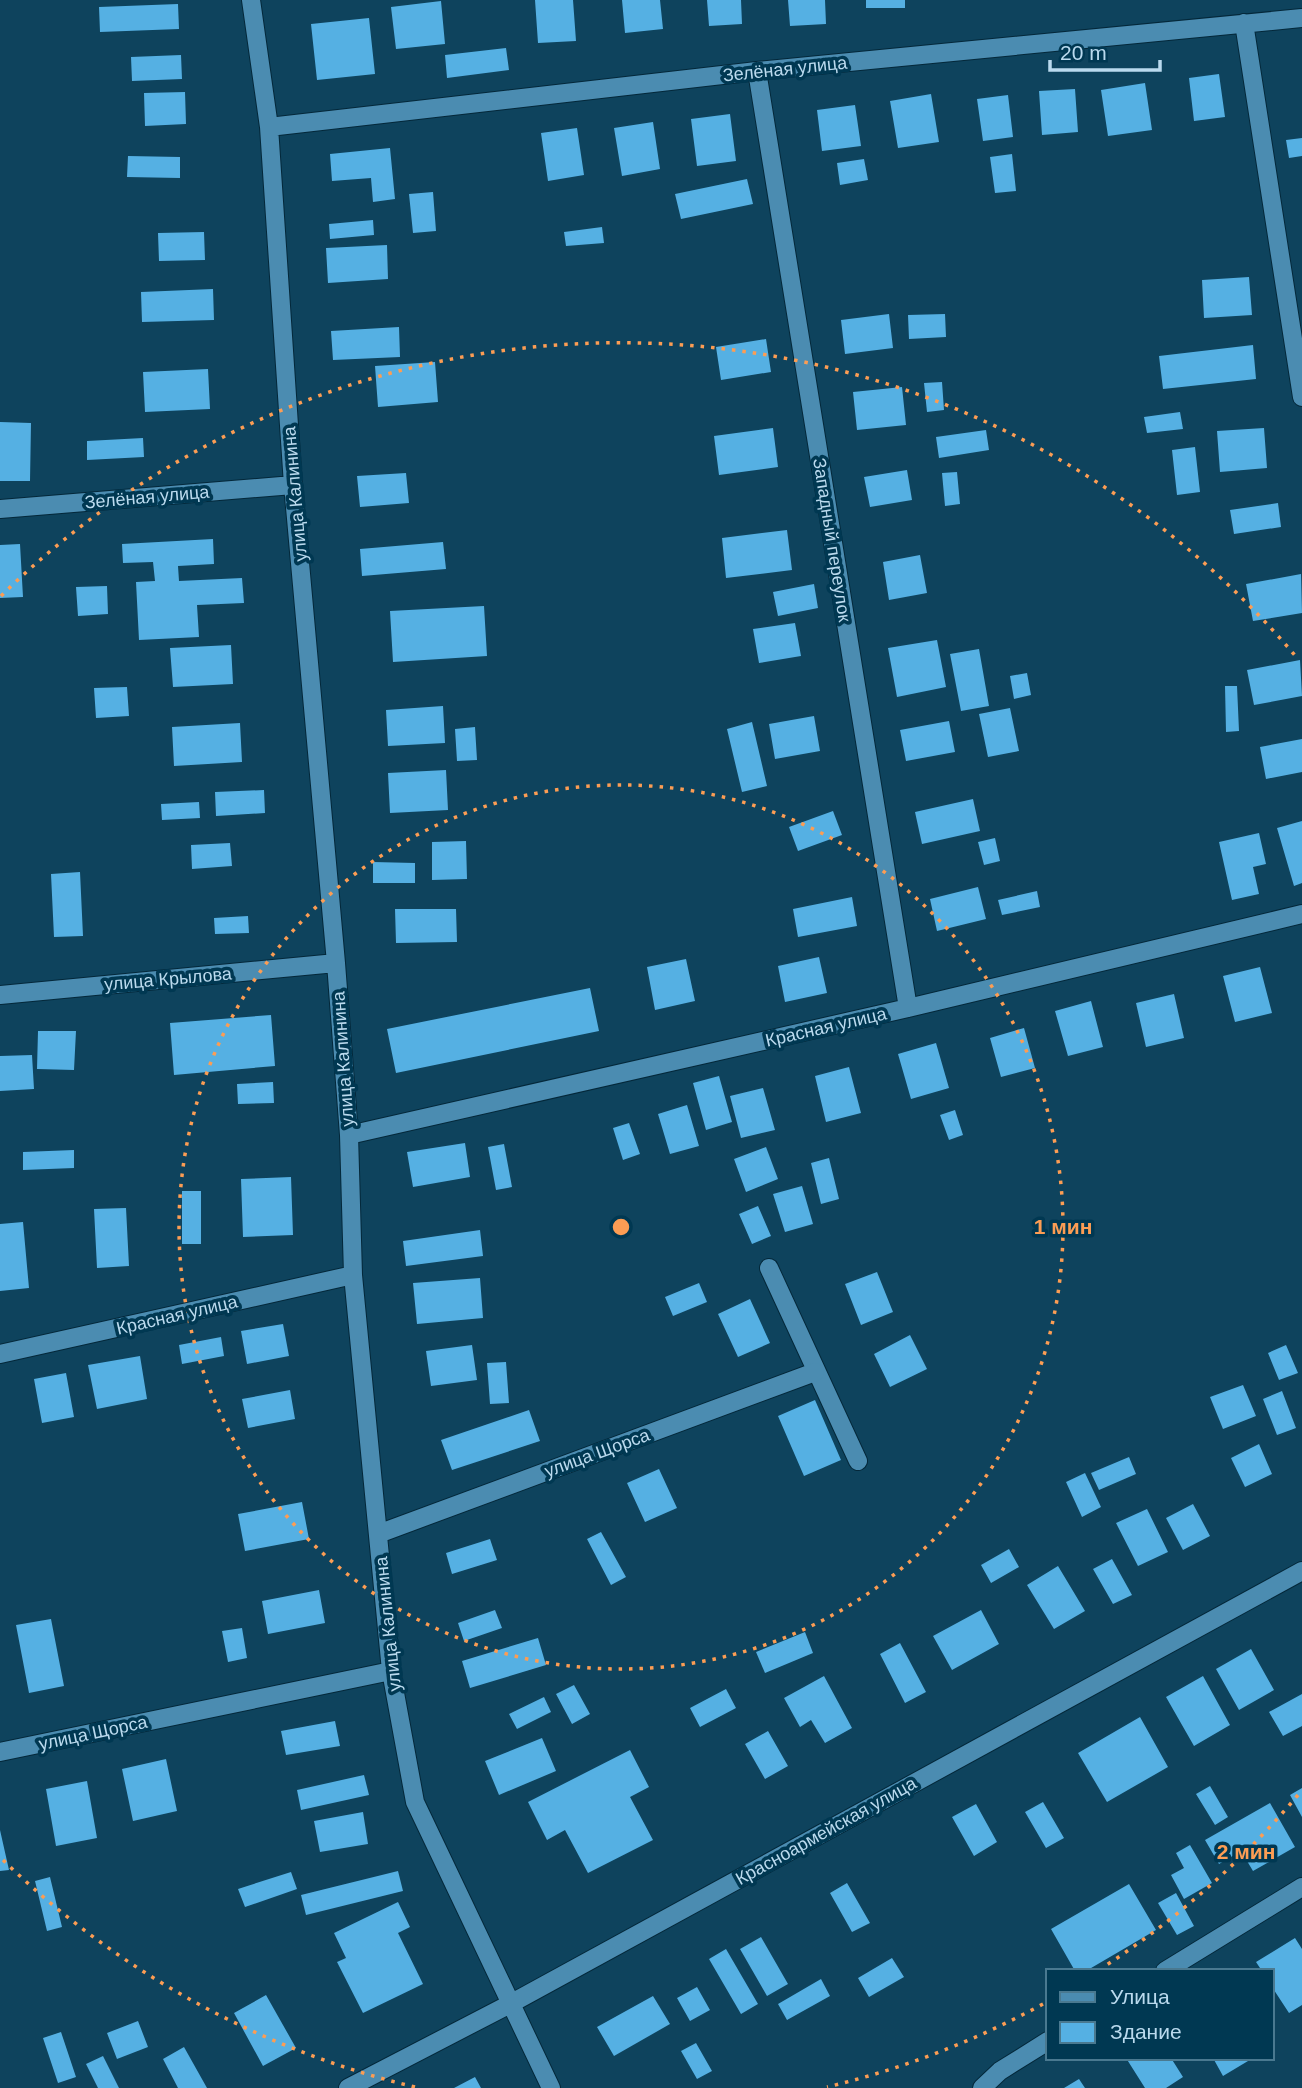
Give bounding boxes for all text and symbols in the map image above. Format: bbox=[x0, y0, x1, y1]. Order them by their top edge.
scale bar bbox=[1050, 28, 1160, 72]
text: 20 m bbox=[1060, 41, 1107, 64]
street label: Зелёная улица bbox=[722, 52, 849, 85]
street label: улица Калинина bbox=[279, 425, 311, 562]
street label: Западный переулок bbox=[809, 457, 855, 624]
street label: Зелёная улица bbox=[84, 482, 211, 512]
street label: улица Крылова bbox=[103, 963, 234, 995]
street label: улица Калинина bbox=[328, 990, 358, 1127]
street label: Красная улица bbox=[763, 1003, 889, 1051]
centre of rings bbox=[609, 1215, 633, 1239]
text: 1 мин bbox=[1034, 1215, 1092, 1238]
street label: Красная улица bbox=[114, 1291, 240, 1339]
street label: улица Щорса bbox=[542, 1424, 653, 1481]
street label: улица Калинина bbox=[371, 1555, 405, 1692]
street label: улица Щорса bbox=[37, 1712, 150, 1754]
street label: Красноармейская улица bbox=[732, 1772, 921, 1889]
text: 2 мин bbox=[1217, 1840, 1275, 1863]
legend bbox=[1046, 1969, 1274, 2060]
text: Улица bbox=[1110, 1985, 1170, 2008]
text: Здание bbox=[1110, 2020, 1182, 2043]

